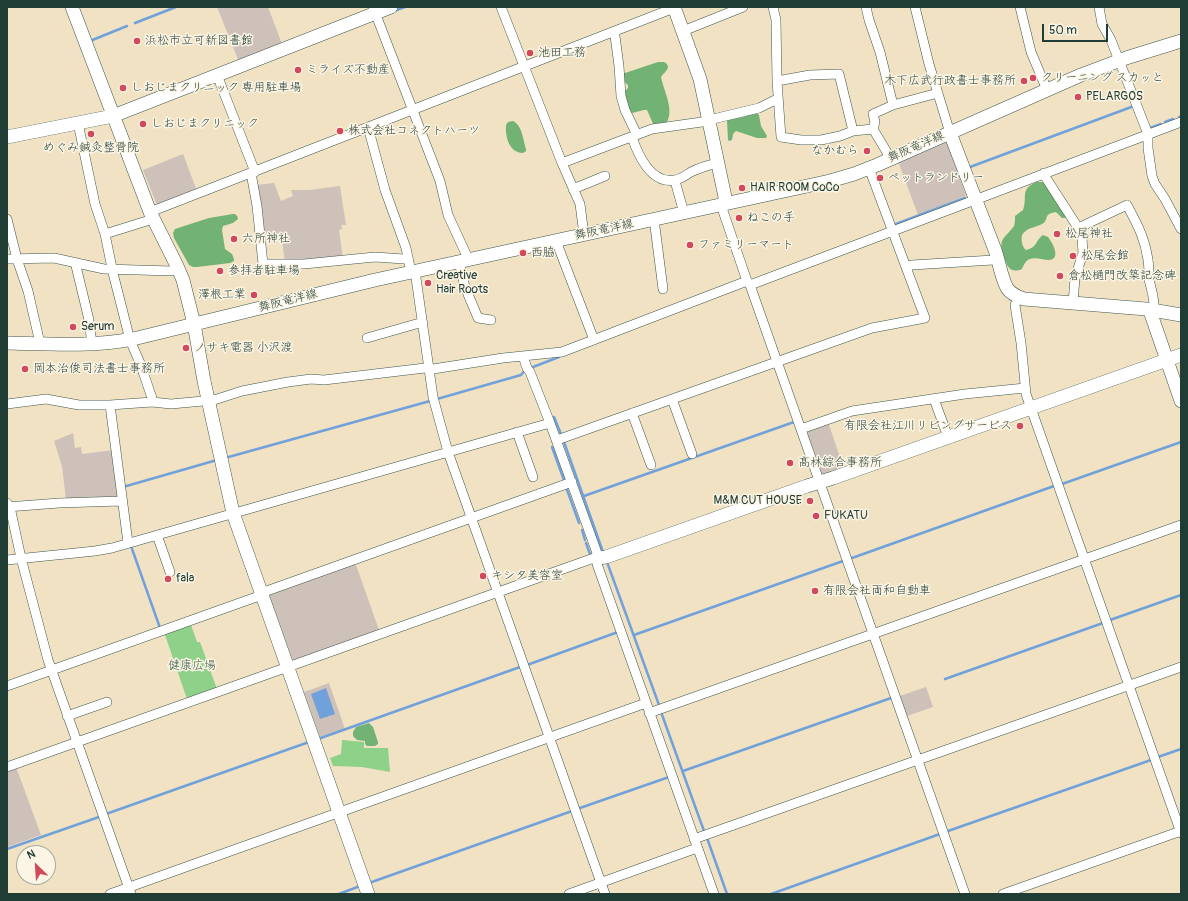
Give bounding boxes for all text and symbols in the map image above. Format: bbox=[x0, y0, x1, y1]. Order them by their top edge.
scale bar bbox=[1044, 16, 1110, 42]
text: 50 m bbox=[1049, 23, 1077, 38]
place label: 浜松市立可新図書館 bbox=[145, 34, 253, 48]
marker: 浜松市立可新図書館 bbox=[132, 36, 142, 46]
place label: 池田工務 bbox=[538, 46, 586, 60]
marker: 池田工務 bbox=[525, 48, 535, 58]
place label: ミライズ不動産 bbox=[306, 63, 390, 77]
marker: ミライズ不動産 bbox=[293, 65, 303, 75]
place label: クリーニング スカッと bbox=[1041, 71, 1164, 85]
marker: クリーニング スカッと bbox=[1028, 73, 1038, 83]
place label: 木下広武行政書士事務所 bbox=[884, 74, 1016, 88]
marker: 木下広武行政書士事務所 bbox=[1019, 76, 1029, 86]
place label: しおじまクリニック 専用駐車場 bbox=[131, 81, 302, 95]
marker: しおじまクリニック 専用駐車場 bbox=[118, 83, 128, 93]
place label: PELARGOS bbox=[1086, 90, 1143, 104]
marker: PELARGOS bbox=[1073, 92, 1083, 102]
place label: しおじまクリニック bbox=[151, 117, 259, 131]
marker: しおじまクリニック bbox=[138, 119, 148, 129]
place label: 株式会社コネクトハーツ bbox=[348, 124, 480, 138]
marker: 株式会社コネクトハーツ bbox=[335, 126, 345, 136]
street label: 舞阪竜洋線 bbox=[886, 128, 946, 166]
marker: めぐみ鍼灸整骨院 bbox=[86, 129, 96, 139]
place label: めぐみ鍼灸整骨院 bbox=[43, 141, 139, 155]
place label: なかむら bbox=[811, 144, 859, 158]
marker: なかむら bbox=[862, 146, 872, 156]
place label: ペットランドリー bbox=[888, 171, 984, 185]
marker: ペットランドリー bbox=[875, 173, 885, 183]
place label: HAIR ROOM CoCo bbox=[750, 181, 839, 195]
marker: HAIR ROOM CoCo bbox=[737, 183, 747, 193]
place label: ねこの手 bbox=[747, 211, 795, 225]
marker: ねこの手 bbox=[734, 213, 744, 223]
street label: 舞阪竜洋線 bbox=[573, 217, 635, 243]
place label: 松尾神社 bbox=[1065, 227, 1113, 241]
marker: 松尾神社 bbox=[1052, 229, 1062, 239]
place label: 六所神社 bbox=[242, 232, 290, 246]
marker: 六所神社 bbox=[229, 234, 239, 244]
place label: ファミリーマート bbox=[698, 238, 794, 252]
marker: ファミリーマート bbox=[685, 240, 695, 250]
place label: 西脇 bbox=[531, 246, 555, 260]
marker: 西脇 bbox=[518, 248, 528, 258]
place label: 松尾会館 bbox=[1081, 249, 1129, 263]
marker: 松尾会館 bbox=[1068, 251, 1078, 261]
place label: 参拝者駐車場 bbox=[228, 264, 300, 278]
marker: 参拝者駐車場 bbox=[215, 266, 225, 276]
place label: Creative Hair Roots bbox=[436, 269, 488, 297]
place label: 倉松樋門改築記念碑 bbox=[1068, 269, 1176, 283]
marker: 倉松樋門改築記念碑 bbox=[1055, 271, 1065, 281]
marker: Creative Hair Roots bbox=[423, 278, 433, 288]
street label: 舞阪竜洋線 bbox=[257, 287, 319, 315]
place label: 澤根工業 bbox=[198, 288, 246, 302]
marker: 澤根工業 bbox=[249, 290, 259, 300]
place label: Serum bbox=[81, 320, 115, 334]
marker: Serum bbox=[68, 322, 78, 332]
place label: ノサキ電器 小沢渡 bbox=[194, 341, 293, 355]
marker: ノサキ電器 小沢渡 bbox=[181, 343, 191, 353]
place label: 岡本治俊司法書士事務所 bbox=[33, 362, 165, 376]
marker: 岡本治俊司法書士事務所 bbox=[20, 364, 30, 374]
place label: 有限会社江川リビングサービス bbox=[844, 419, 1012, 433]
marker: 有限会社江川リビングサービス bbox=[1015, 421, 1025, 431]
place label: 髙林綜合事務所 bbox=[798, 456, 882, 470]
marker: 髙林綜合事務所 bbox=[785, 458, 795, 468]
place label: M&M CUT HOUSE bbox=[714, 494, 802, 508]
marker: M&M CUT HOUSE bbox=[805, 496, 815, 506]
place label: FUKATU bbox=[824, 509, 868, 523]
marker: FUKATU bbox=[811, 511, 821, 521]
place label: キシタ美容室 bbox=[491, 569, 563, 583]
marker: キシタ美容室 bbox=[478, 571, 488, 581]
place label: fala bbox=[176, 572, 194, 586]
marker: fala bbox=[163, 574, 173, 584]
place label: 有限会社両和自動車 bbox=[823, 584, 931, 598]
marker: 有限会社両和自動車 bbox=[810, 586, 820, 596]
park label: 健康広場 bbox=[168, 659, 216, 673]
north arrow bbox=[16, 845, 56, 885]
text: N bbox=[25, 847, 37, 862]

